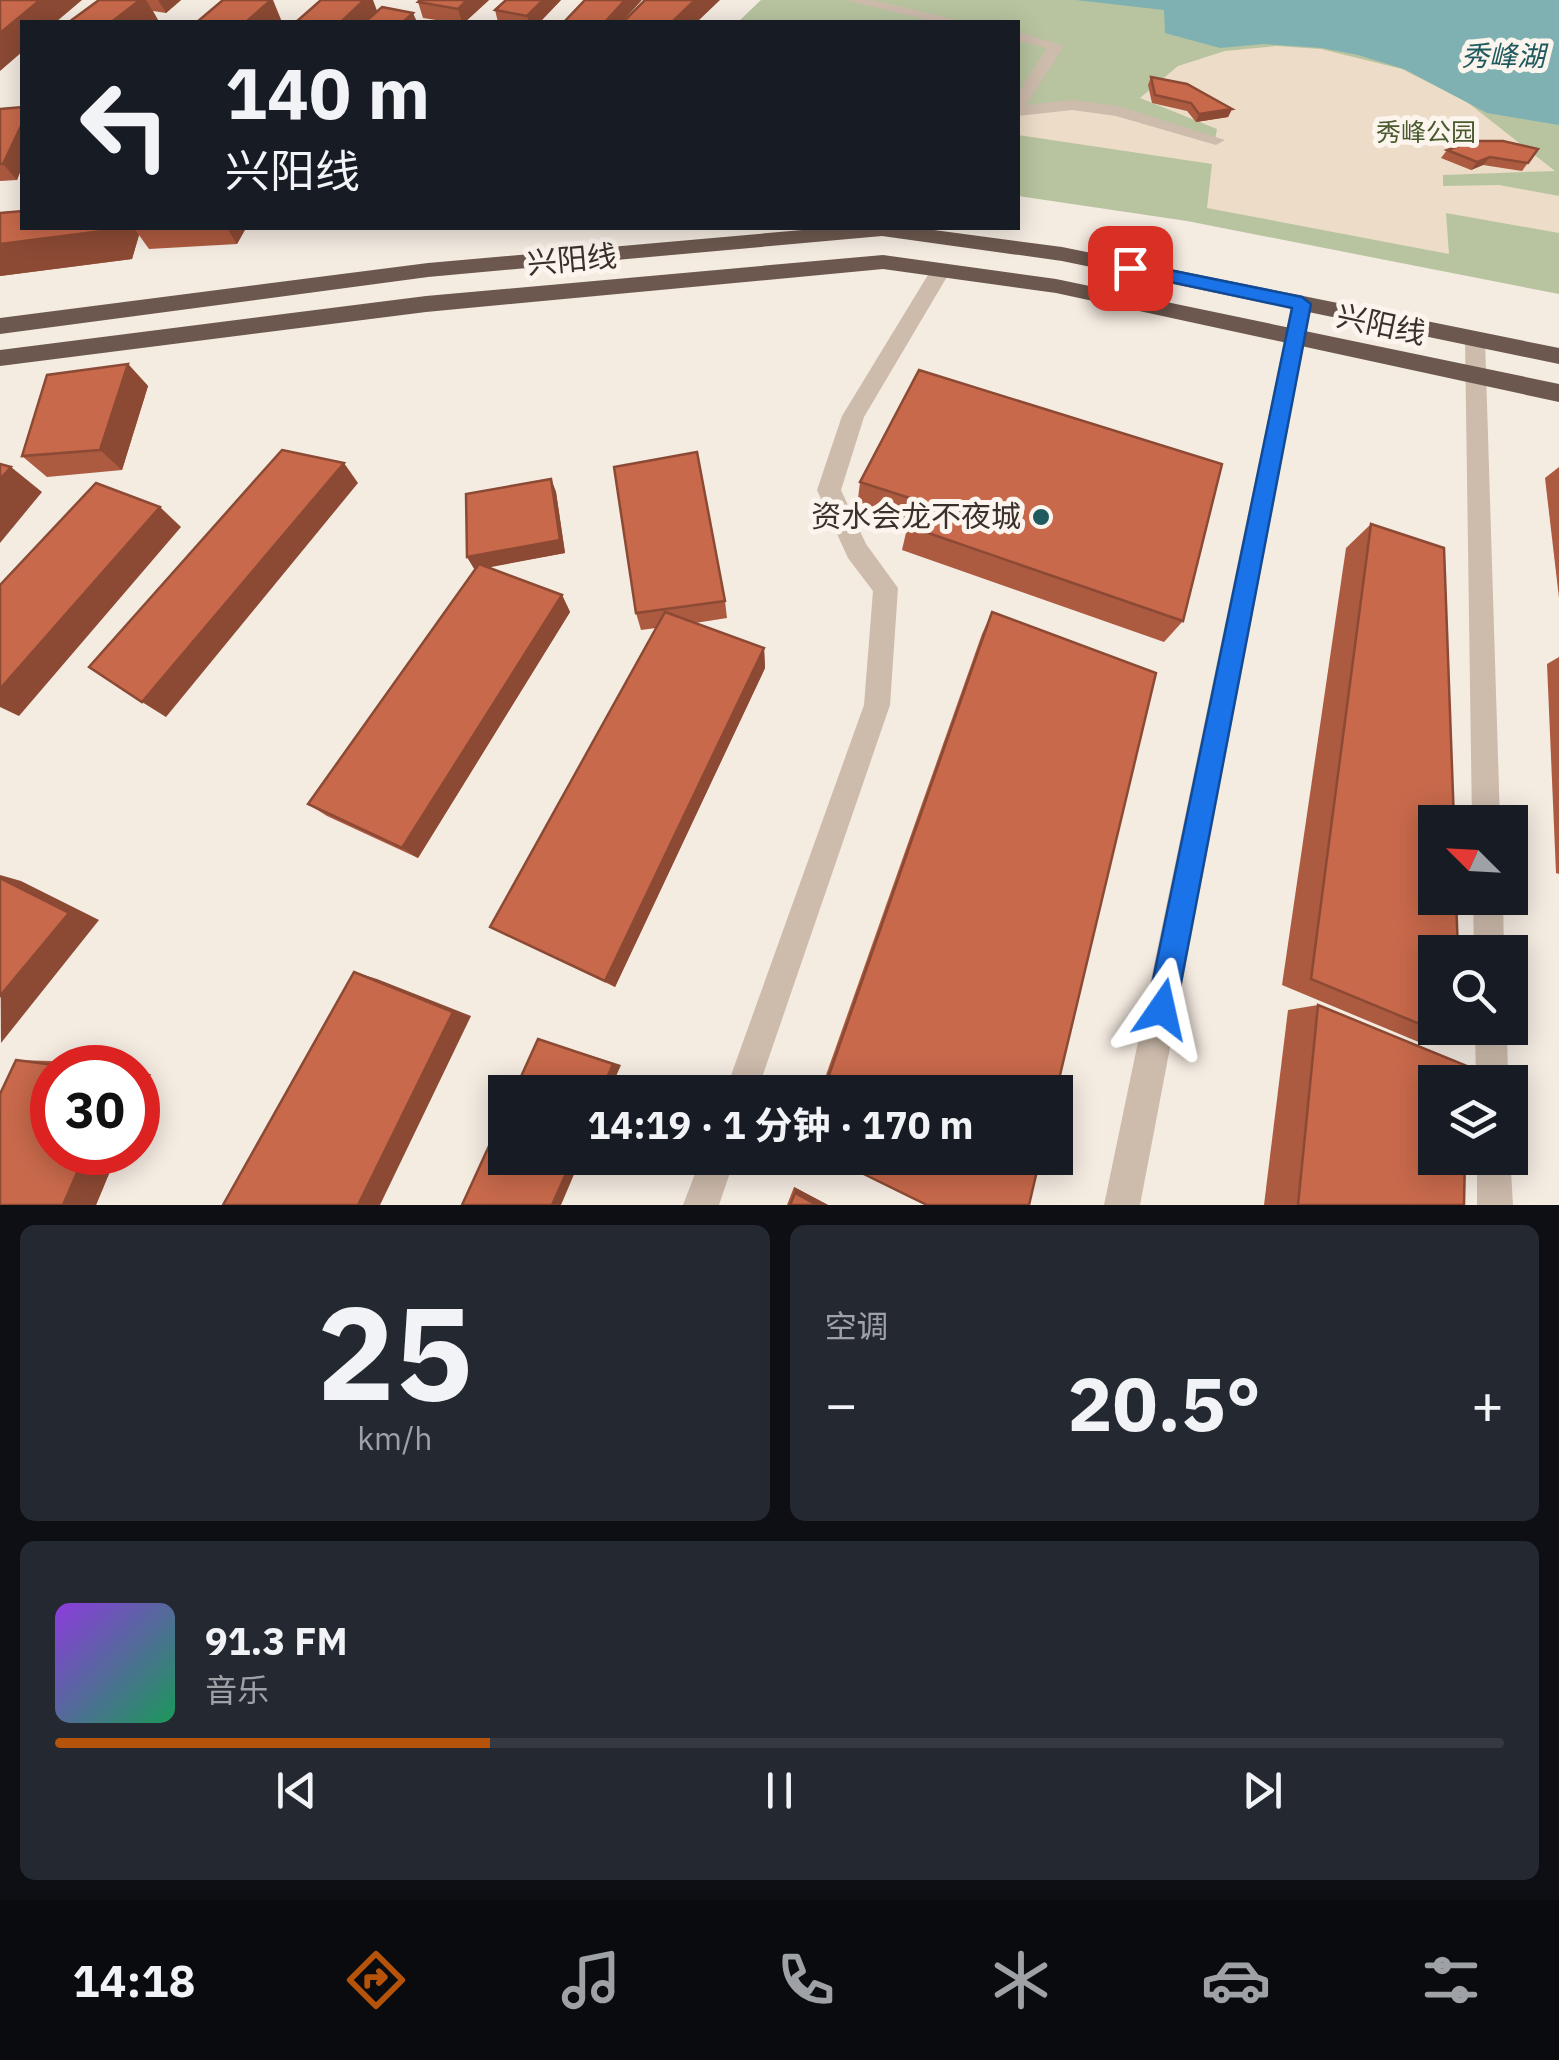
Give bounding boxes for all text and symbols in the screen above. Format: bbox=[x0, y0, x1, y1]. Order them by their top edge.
water label: 秀峰湖 bbox=[1461, 37, 1549, 74]
text: 140 m bbox=[225, 47, 430, 138]
icon: left bbox=[60, 60, 190, 190]
park label: 秀峰公园 bbox=[1376, 115, 1476, 148]
text: 兴阳线 bbox=[225, 141, 360, 199]
pin bbox=[1088, 226, 1173, 311]
street label: 兴阳线 bbox=[525, 235, 618, 282]
icon: arrive bbox=[1103, 241, 1158, 296]
street label: 兴阳线 bbox=[1333, 295, 1429, 352]
place label: 资水会龙不夜城 bbox=[811, 496, 1021, 535]
marker: 资水会龙不夜城 bbox=[1030, 506, 1052, 528]
north arrow bbox=[1418, 805, 1528, 915]
map controls bbox=[1418, 805, 1528, 1175]
button: search bbox=[1418, 935, 1528, 1045]
position arrow bbox=[1110, 957, 1214, 1061]
speed limit sign: 30 bbox=[30, 1045, 160, 1175]
button: layers bbox=[1418, 1065, 1528, 1175]
text: 14:19 · 1 分钟 · 170 m bbox=[588, 1100, 973, 1149]
text: 25 bbox=[317, 1267, 473, 1436]
text: 空调 bbox=[825, 1305, 889, 1347]
text: 20.5° bbox=[1067, 1354, 1261, 1452]
text: − bbox=[825, 1368, 858, 1439]
text: + bbox=[1471, 1368, 1504, 1439]
text: km/h bbox=[357, 1417, 432, 1459]
text: 91.3 FM bbox=[205, 1616, 348, 1665]
text: 音乐 bbox=[205, 1669, 269, 1711]
icon: previous bbox=[269, 1763, 324, 1818]
icon: pause bbox=[752, 1763, 807, 1818]
icon: next bbox=[1235, 1763, 1290, 1818]
icon: directions bbox=[341, 1945, 411, 2015]
icon: music bbox=[556, 1945, 626, 2015]
icon: phone bbox=[771, 1945, 841, 2015]
icon: climate bbox=[986, 1945, 1056, 2015]
icon: car bbox=[1201, 1945, 1271, 2015]
icon: filters bbox=[1416, 1945, 1486, 2015]
text: 14:18 bbox=[73, 1951, 195, 2009]

